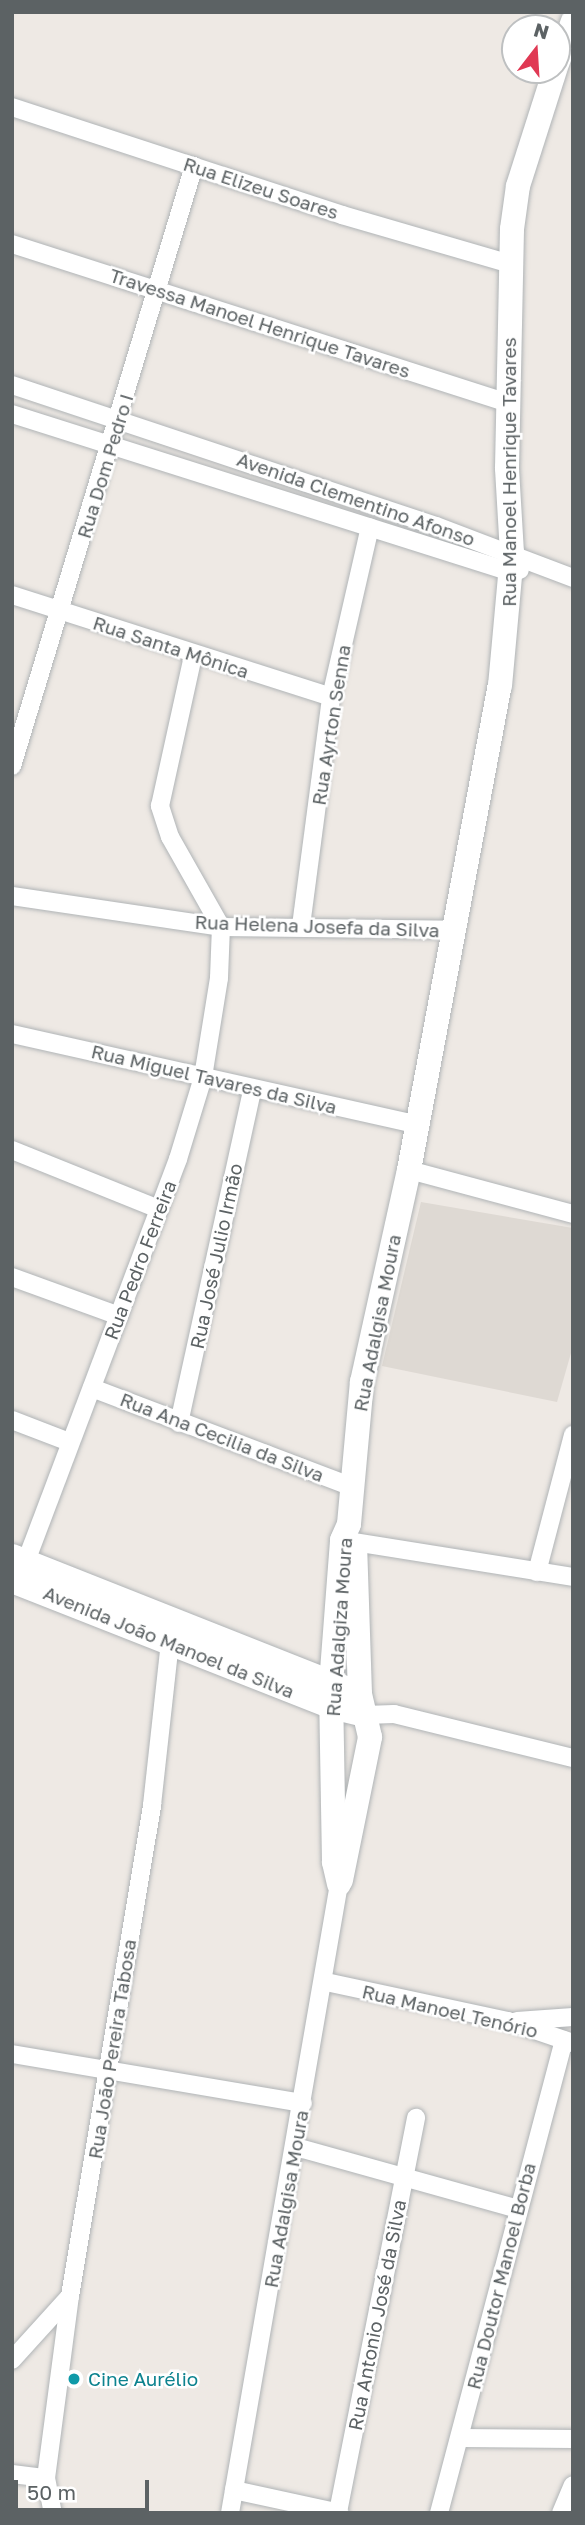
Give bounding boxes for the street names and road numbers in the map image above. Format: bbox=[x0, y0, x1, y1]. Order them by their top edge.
street label: Rua Elizeu Soares bbox=[181, 152, 341, 224]
street label: Travessa Manoel Henrique Tavares bbox=[107, 264, 413, 382]
street label: Rua Manoel Henrique Tavares bbox=[498, 337, 520, 607]
street label: Rua Dom Pedro I bbox=[72, 391, 138, 541]
street label: Avenida Clementino Afonso bbox=[234, 448, 478, 550]
street label: Rua Santa Mônica bbox=[90, 611, 252, 683]
street label: Rua Ayrton Senna bbox=[307, 643, 355, 807]
street label: Rua Helena Josefa da Silva bbox=[194, 910, 440, 942]
street label: Rua Miguel Tavares da Silva bbox=[89, 1040, 339, 1118]
street label: Rua José Julio Irmão bbox=[185, 1161, 247, 1351]
street label: Rua Pedro Ferreira bbox=[99, 1177, 181, 1343]
street label: Rua Adalgisa Moura bbox=[349, 1233, 405, 1413]
street label: Rua Ana Cecilia da Silva bbox=[117, 1388, 327, 1486]
street label: Rua Adalgiza Moura bbox=[321, 1537, 357, 1717]
street label: Avenida João Manoel da Silva bbox=[40, 1581, 298, 1703]
street label: Rua João Pereira Tabosa bbox=[83, 1937, 141, 2161]
street label: Rua Manoel Tenório bbox=[360, 1980, 540, 2042]
street label: Rua Adalgisa Moura bbox=[259, 2108, 313, 2290]
street label: Rua Doutor Manoel Borba bbox=[462, 2160, 540, 2392]
street label: Rua Antonio José da Silva bbox=[343, 2198, 411, 2432]

